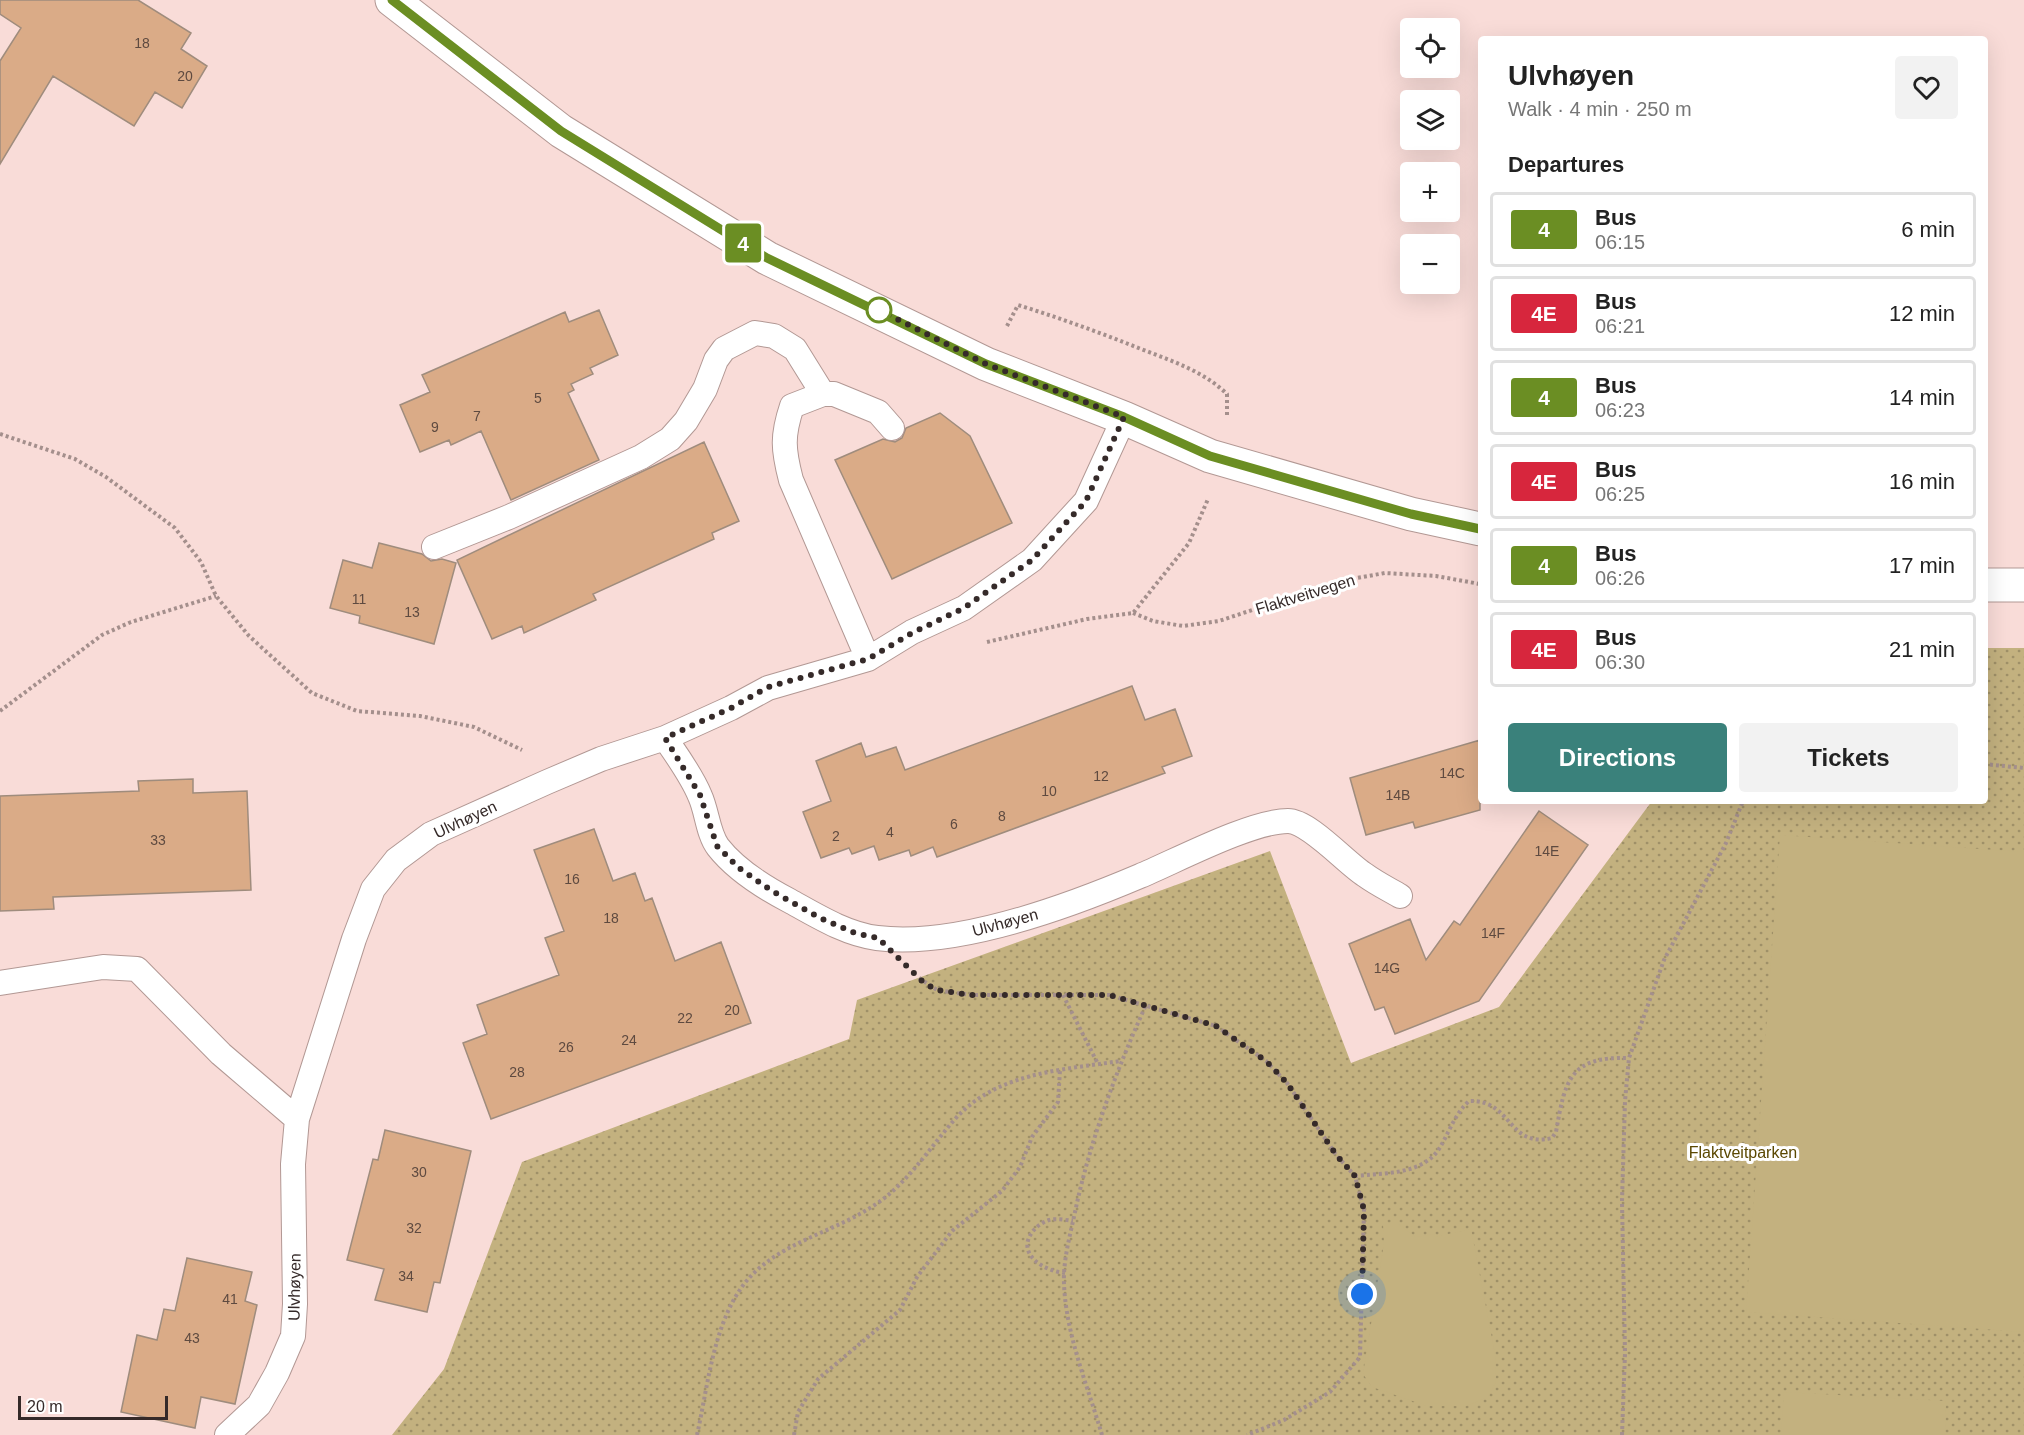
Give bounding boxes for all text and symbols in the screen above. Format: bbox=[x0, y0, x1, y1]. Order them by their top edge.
map controls bbox=[1400, 18, 1460, 294]
button: locate bbox=[1400, 18, 1460, 78]
house number: 18 bbox=[134, 35, 150, 51]
button: heart bbox=[1895, 56, 1958, 119]
text: Ulvhøyen bbox=[1508, 60, 1634, 91]
house number: 20 bbox=[177, 68, 193, 84]
button: layers bbox=[1400, 90, 1460, 150]
text: Walk · 4 min · 250 m bbox=[1508, 98, 1692, 120]
text: Departures bbox=[1508, 152, 1624, 177]
button: + bbox=[1400, 162, 1460, 222]
text: Bus bbox=[1595, 205, 1637, 230]
text: 6 min bbox=[1901, 217, 1955, 242]
text: 4 bbox=[1538, 218, 1550, 241]
line badge: 4 bbox=[724, 224, 762, 262]
text: 06:15 bbox=[1595, 231, 1645, 253]
text: 4 bbox=[737, 232, 749, 255]
button: − bbox=[1400, 234, 1460, 294]
text: Bus bbox=[1595, 289, 1637, 314]
unlabelled marker bbox=[866, 297, 892, 323]
text: 12 min bbox=[1889, 301, 1955, 326]
text: 4E bbox=[1531, 302, 1557, 325]
text: 06:21 bbox=[1595, 315, 1645, 337]
text: Bus bbox=[1595, 373, 1637, 398]
text: 14 min bbox=[1889, 385, 1955, 410]
text: 4 bbox=[1538, 386, 1550, 409]
house number: 5 bbox=[534, 390, 542, 406]
text: 06:23 bbox=[1595, 399, 1645, 421]
house number: 7 bbox=[473, 408, 481, 424]
house number: 9 bbox=[431, 419, 439, 435]
text: Bus bbox=[1595, 457, 1637, 482]
text: 16 min bbox=[1889, 469, 1955, 494]
text: 4E bbox=[1531, 470, 1557, 493]
text: 06:25 bbox=[1595, 483, 1645, 505]
text: Bus bbox=[1595, 541, 1637, 566]
text: 17 min bbox=[1889, 553, 1955, 578]
text: 4 bbox=[1538, 554, 1550, 577]
text: 06:26 bbox=[1595, 567, 1645, 589]
street label: Flaktveitvegen bbox=[1253, 571, 1357, 618]
house number: 11 bbox=[352, 591, 366, 607]
house number: 13 bbox=[404, 604, 420, 620]
text: Bus bbox=[1595, 625, 1637, 650]
text: 21 min bbox=[1889, 637, 1955, 662]
text: 4E bbox=[1531, 638, 1557, 661]
text: 06:30 bbox=[1595, 651, 1645, 673]
button: Directions bbox=[1508, 723, 1727, 792]
button: Tickets bbox=[1739, 723, 1958, 792]
house number: 14C bbox=[1439, 765, 1465, 781]
house number: 12 bbox=[1093, 768, 1109, 784]
house number: 10 bbox=[1041, 783, 1057, 799]
house number: 14B bbox=[1386, 787, 1410, 803]
street label: Ulvhøyen bbox=[431, 797, 499, 841]
house number: 8 bbox=[998, 808, 1006, 824]
house number: 6 bbox=[950, 816, 958, 832]
house number: 4 bbox=[886, 824, 894, 840]
house number: 2 bbox=[832, 828, 840, 844]
house number: 33 bbox=[150, 832, 166, 848]
house number: 14E bbox=[1535, 843, 1559, 859]
house number: 16 bbox=[564, 871, 580, 887]
street label: Ulvhøyen bbox=[970, 906, 1040, 939]
house number: 18 bbox=[603, 910, 619, 926]
house number: 14F bbox=[1481, 925, 1505, 941]
house number: 14G bbox=[1374, 960, 1400, 976]
house number: 20 bbox=[724, 1002, 740, 1018]
house number: 22 bbox=[677, 1010, 693, 1026]
house number: 24 bbox=[621, 1032, 637, 1048]
house number: 26 bbox=[558, 1039, 574, 1055]
house number: 28 bbox=[509, 1064, 525, 1080]
park label: Flaktveitparken bbox=[1689, 1144, 1797, 1161]
house number: 30 bbox=[411, 1164, 427, 1180]
house number: 32 bbox=[406, 1220, 422, 1236]
street label: Ulvhøyen bbox=[285, 1253, 304, 1321]
house number: 34 bbox=[398, 1268, 414, 1284]
your location bbox=[1347, 1279, 1377, 1309]
house number: 41 bbox=[222, 1291, 238, 1307]
house number: 43 bbox=[184, 1330, 200, 1346]
scale bar bbox=[18, 1393, 168, 1420]
text: 20 m bbox=[27, 1398, 63, 1415]

